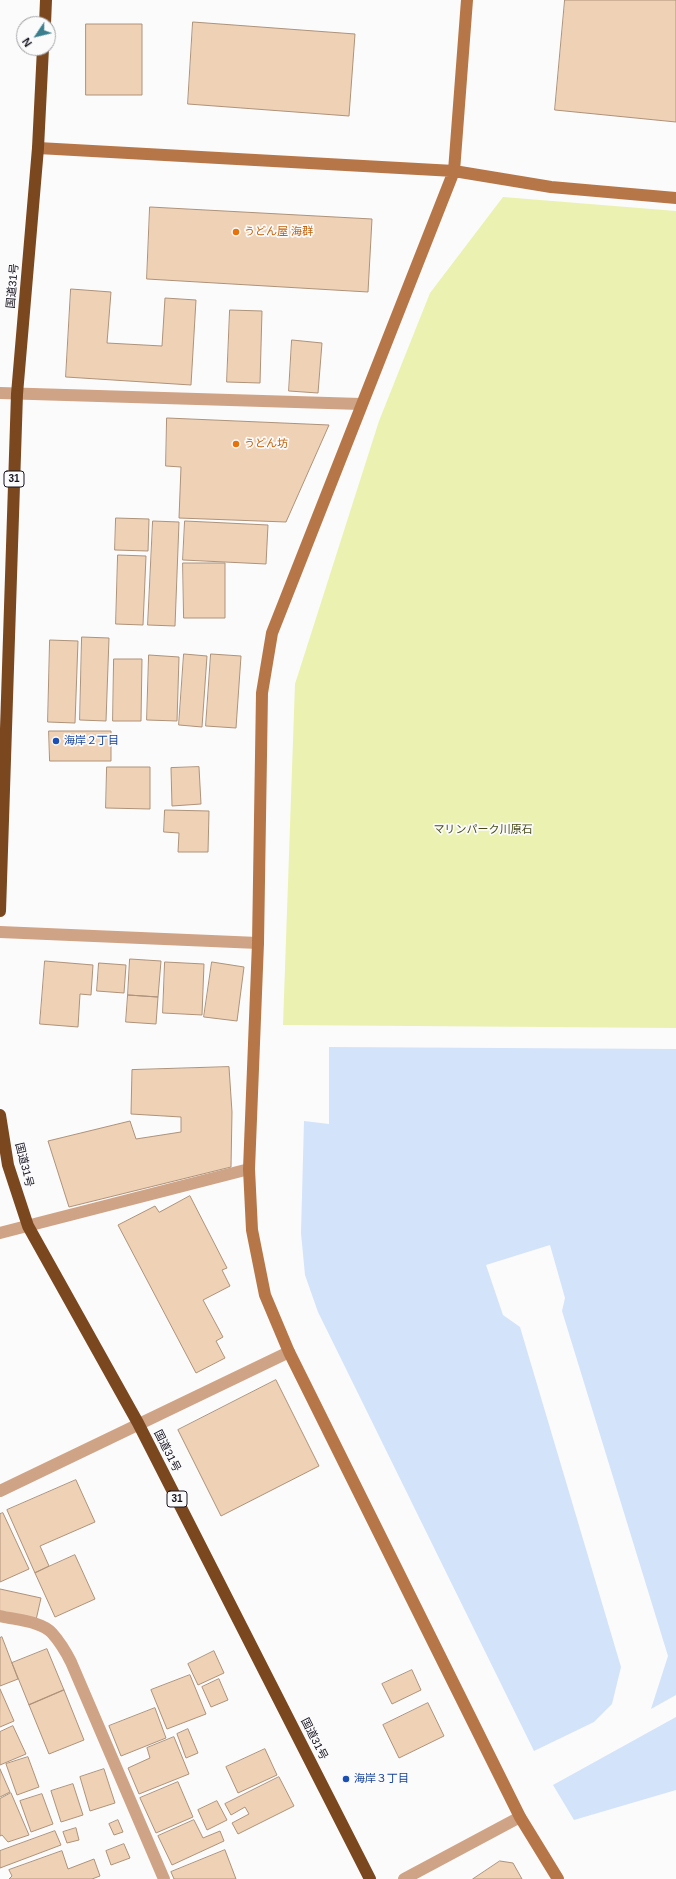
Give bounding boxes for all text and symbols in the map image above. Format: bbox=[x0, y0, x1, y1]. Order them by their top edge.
north arrow bbox=[16, 16, 56, 56]
text: N bbox=[20, 36, 34, 49]
place label: うどん屋 海群 bbox=[244, 225, 313, 239]
marker: うどん屋 海群 bbox=[231, 227, 241, 237]
street label: 国道31号 bbox=[4, 263, 22, 309]
place label: うどん坊 bbox=[244, 437, 288, 451]
marker: うどん坊 bbox=[231, 439, 241, 449]
road number: 31 bbox=[4, 471, 24, 487]
place label: 海岸２丁目 bbox=[64, 734, 119, 748]
marker: 海岸２丁目 bbox=[51, 736, 61, 746]
park label: マリンパーク川原石 bbox=[434, 823, 532, 837]
street label: 国道31号 bbox=[12, 1141, 36, 1189]
street label: 国道31号 bbox=[151, 1428, 183, 1474]
road number: 31 bbox=[167, 1491, 187, 1507]
street label: 国道31号 bbox=[298, 1716, 330, 1762]
place label: 海岸３丁目 bbox=[354, 1772, 409, 1786]
marker: 海岸３丁目 bbox=[341, 1774, 351, 1784]

